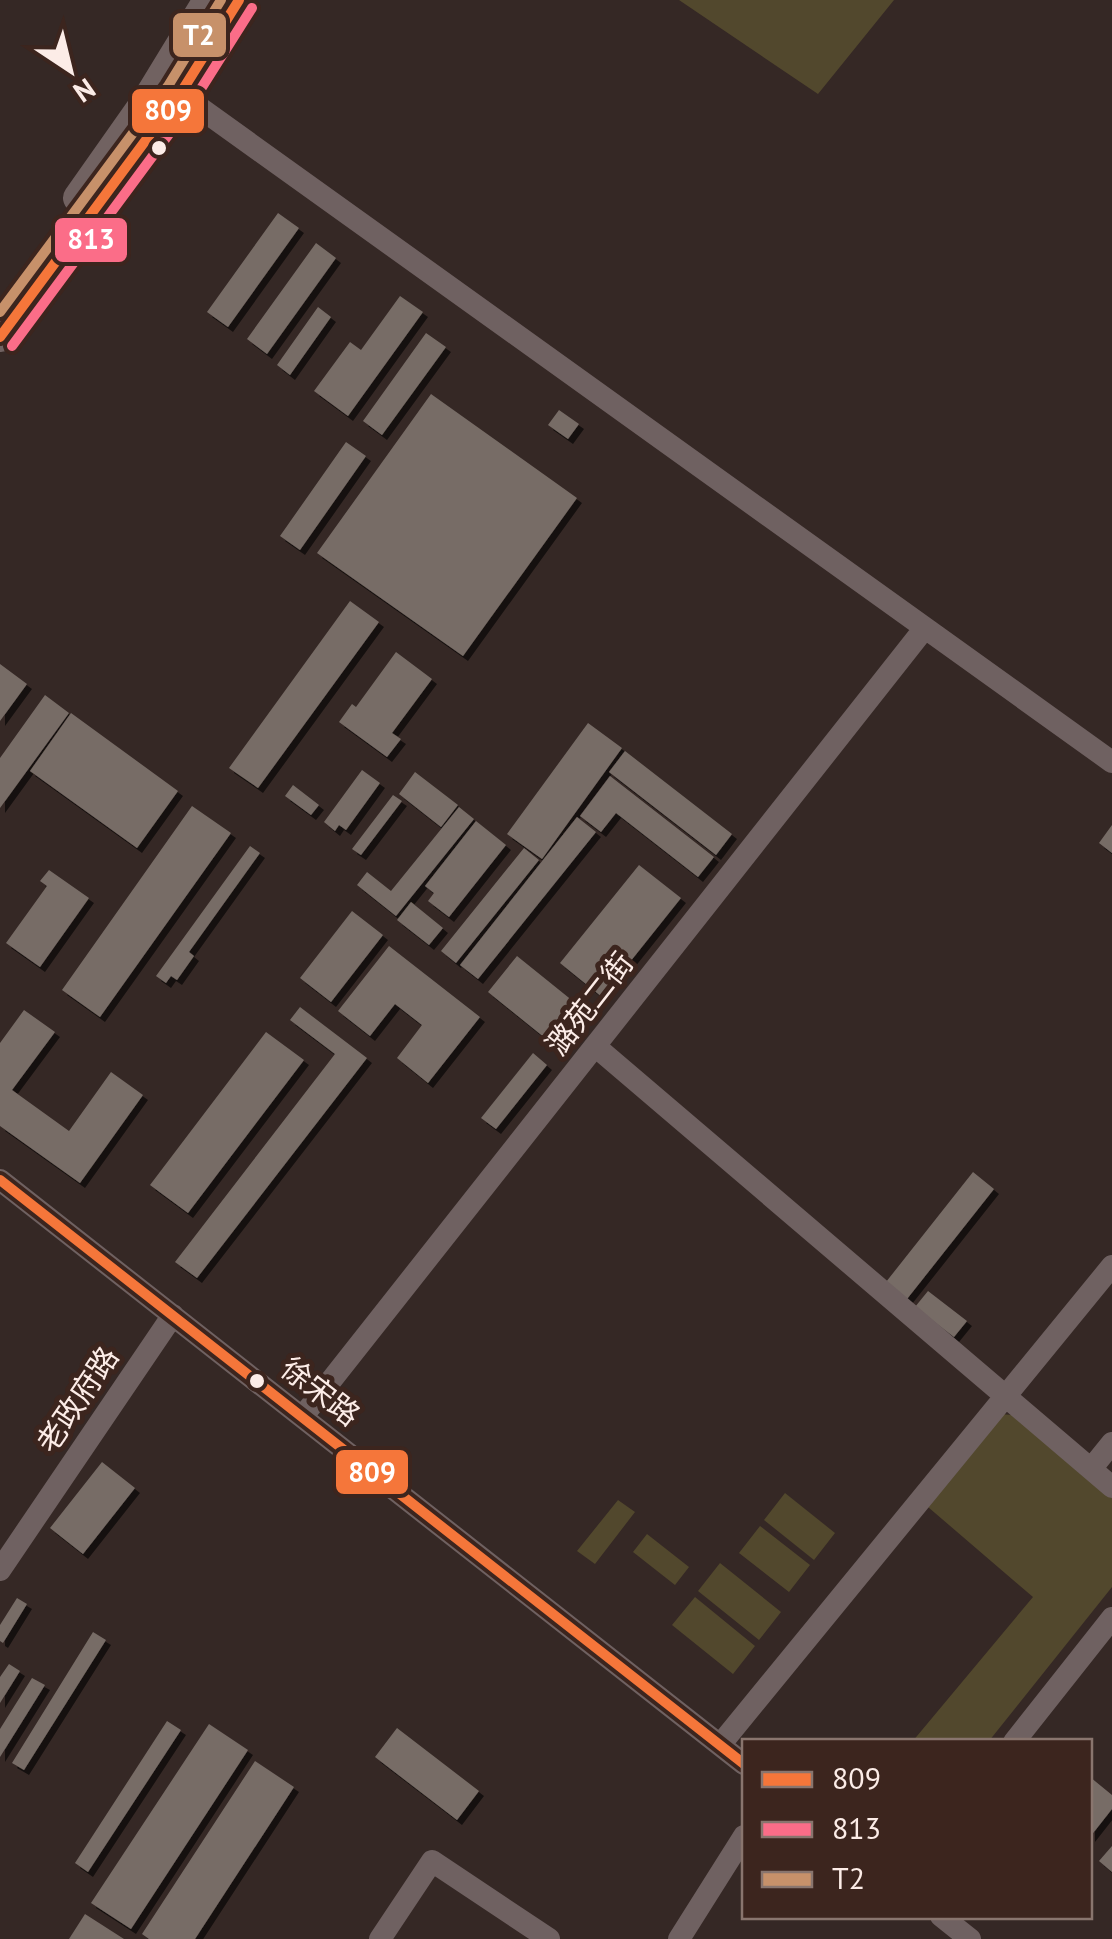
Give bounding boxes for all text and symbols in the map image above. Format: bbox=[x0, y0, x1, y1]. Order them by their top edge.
line badge: T2 bbox=[171, 11, 228, 59]
text: T2 bbox=[183, 16, 215, 53]
north arrow bbox=[20, 20, 120, 120]
text: N bbox=[66, 70, 103, 111]
line badge: 809 bbox=[130, 87, 206, 135]
text: 809 bbox=[144, 91, 192, 128]
unlabelled marker bbox=[149, 138, 169, 158]
line badge: 813 bbox=[53, 216, 129, 264]
text: 813 bbox=[67, 220, 115, 257]
street label: 潞苑二街 bbox=[537, 944, 641, 1062]
street label: 老政府路 bbox=[27, 1339, 126, 1460]
street label: 徐宋路 bbox=[273, 1348, 368, 1434]
unlabelled marker bbox=[247, 1371, 267, 1391]
line badge: 809 bbox=[334, 1448, 410, 1496]
text: 809 bbox=[348, 1453, 396, 1490]
legend bbox=[742, 1739, 1092, 1919]
text: 809 bbox=[832, 1758, 881, 1797]
text: 813 bbox=[832, 1808, 881, 1847]
text: T2 bbox=[832, 1858, 865, 1897]

